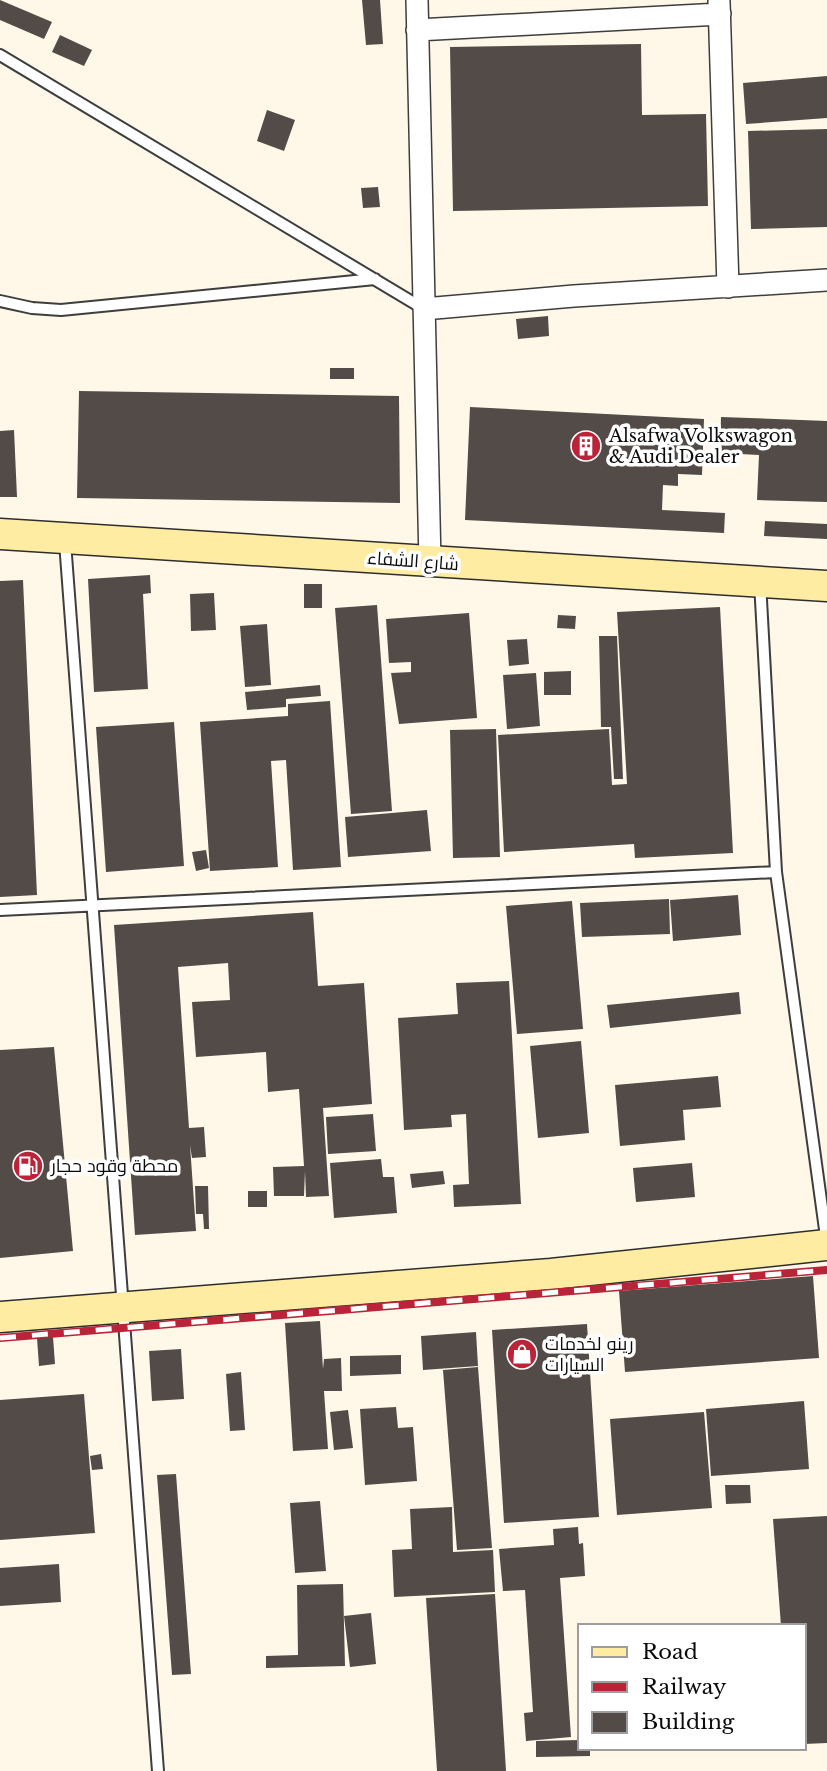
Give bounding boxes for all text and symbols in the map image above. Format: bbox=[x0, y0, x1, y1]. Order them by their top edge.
place label: Alsafwa Volkswagon & Audi Dealer bbox=[608, 425, 793, 468]
building icon: Alsafwa Volkswagon & Audi Dealer bbox=[569, 429, 603, 463]
street label: شارع الشفاء bbox=[366, 547, 460, 576]
fuel station icon: محطة وقود حجار bbox=[11, 1149, 45, 1183]
place label: محطة وقود حجار bbox=[50, 1155, 178, 1177]
place label: رينو لخدمات السيارات bbox=[545, 1333, 633, 1376]
shop icon: رينو لخدمات السيارات bbox=[505, 1337, 539, 1371]
legend bbox=[578, 1624, 806, 1750]
text: Road bbox=[642, 1639, 698, 1665]
text: Railway bbox=[642, 1674, 727, 1700]
text: Building bbox=[642, 1709, 735, 1735]

